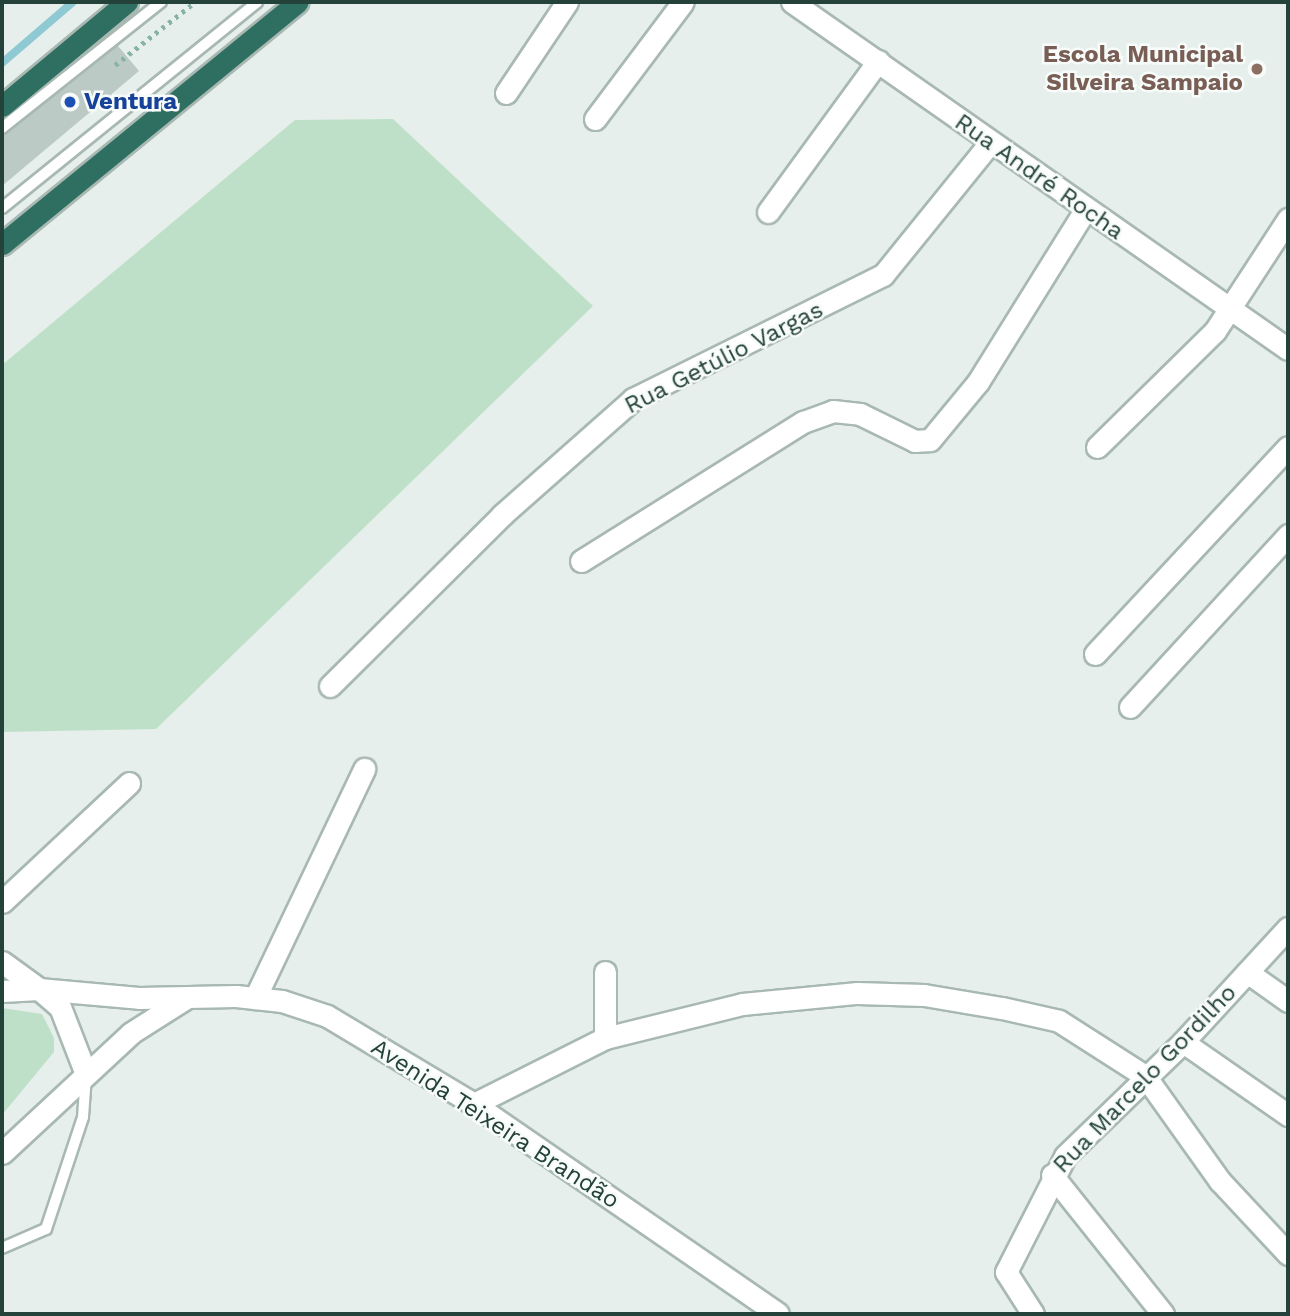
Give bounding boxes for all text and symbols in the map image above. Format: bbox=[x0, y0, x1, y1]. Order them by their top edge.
place label: Escola Municipal Silveira Sampaio bbox=[1043, 41, 1243, 97]
marker: Escola Municipal Silveira Sampaio bbox=[1249, 61, 1265, 77]
place label: Ventura bbox=[84, 88, 177, 116]
marker: Ventura bbox=[62, 94, 78, 110]
street label: Rua André Rocha bbox=[948, 107, 1130, 247]
street label: Rua Getúlio Vargas bbox=[619, 295, 829, 421]
street label: Rua Marcelo Gordilho bbox=[1047, 978, 1243, 1180]
street label: Avenida Teixeira Brandão bbox=[365, 1032, 625, 1216]

